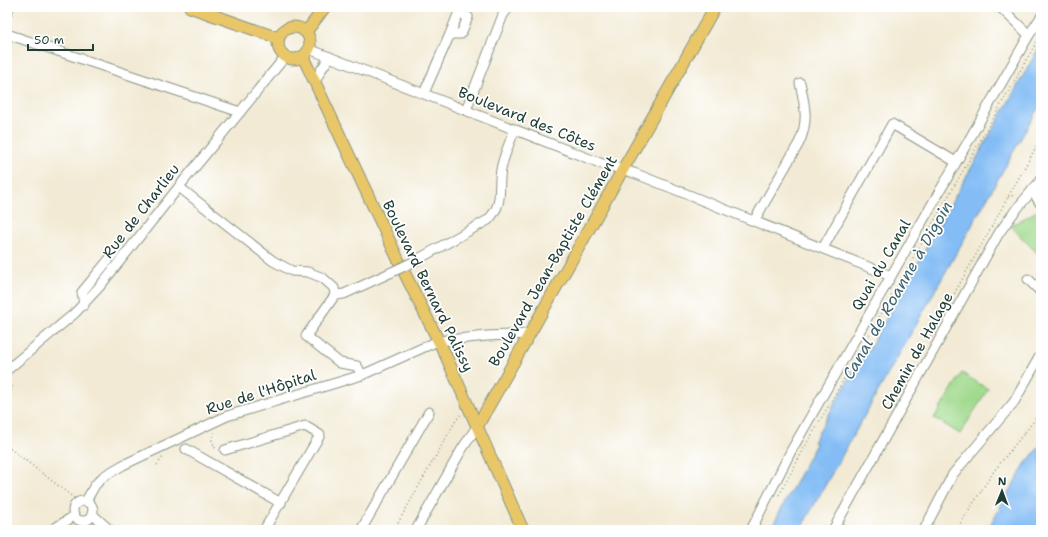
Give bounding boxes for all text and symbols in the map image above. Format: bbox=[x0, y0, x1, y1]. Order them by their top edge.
scale bar bbox=[28, 26, 93, 52]
text: 50 m bbox=[34, 32, 64, 48]
street label: Boulevard des Côtes bbox=[455, 82, 599, 156]
street label: Boulevard Jean-Baptiste Clément bbox=[484, 152, 622, 370]
street label: Rue de Charlieu bbox=[98, 160, 184, 262]
street label: Boulevard Bernard Palissy bbox=[378, 197, 478, 375]
water label: Canal de Roanne à Digoin bbox=[838, 197, 957, 383]
street label: Quai du Canal bbox=[847, 215, 915, 314]
street label: Chemin de Halage bbox=[876, 288, 958, 414]
street label: Rue de l'Hôpital bbox=[203, 365, 319, 419]
north arrow bbox=[982, 471, 1022, 511]
text: N bbox=[998, 474, 1007, 489]

